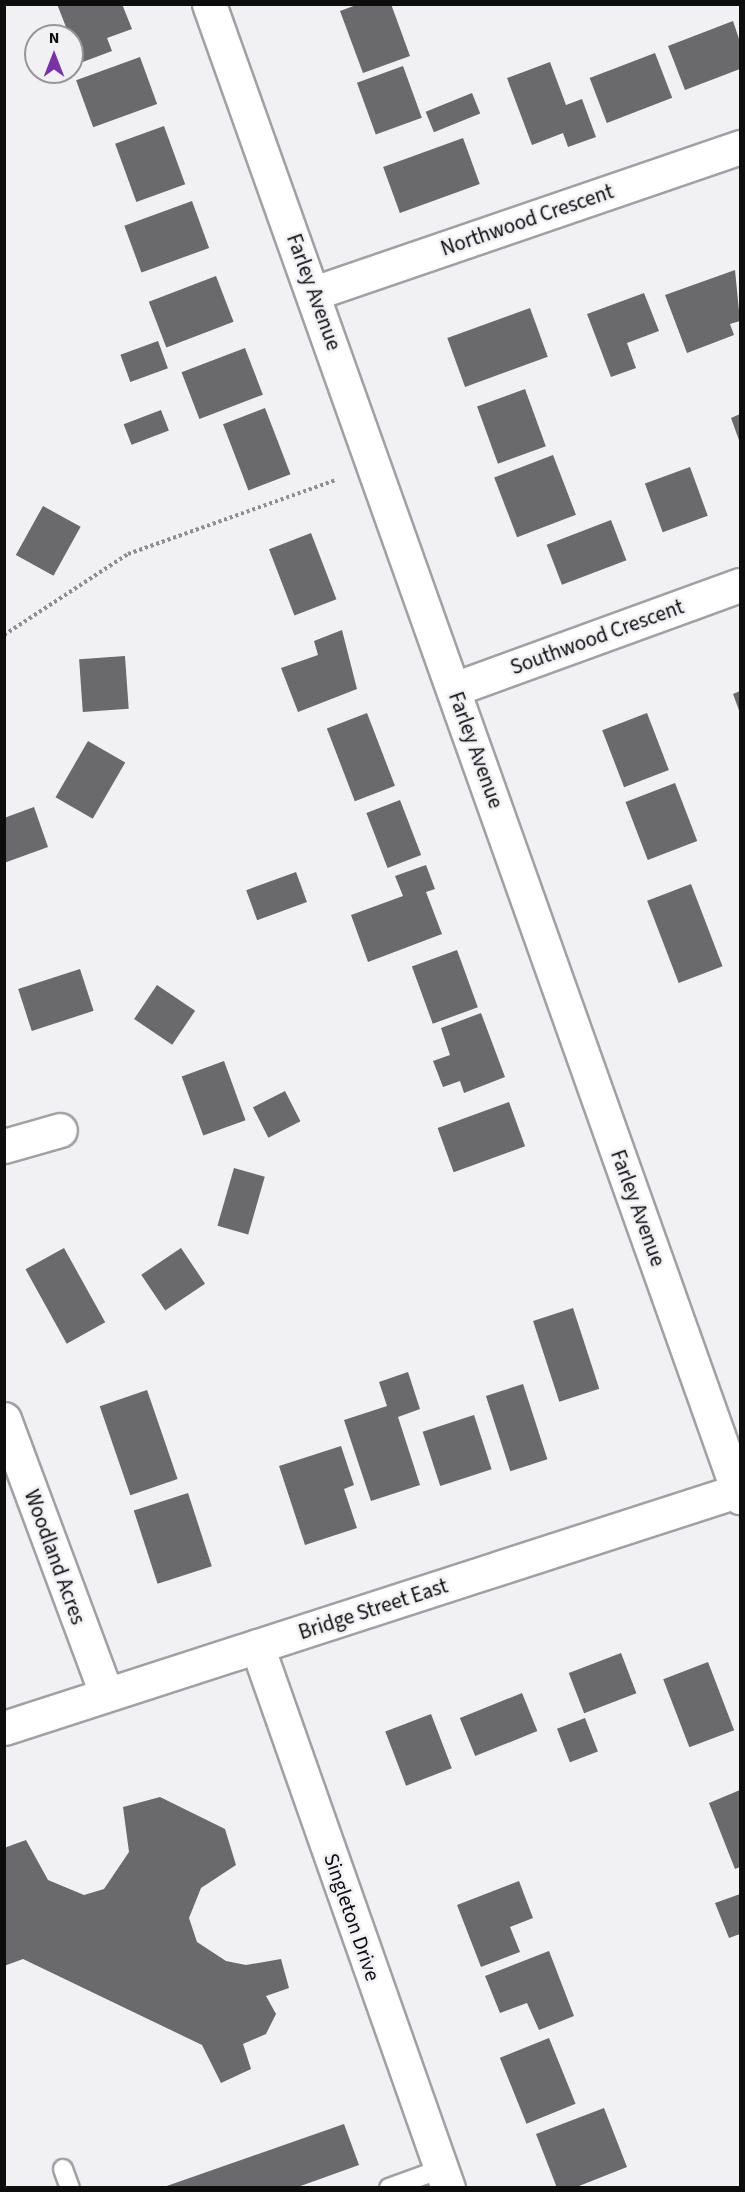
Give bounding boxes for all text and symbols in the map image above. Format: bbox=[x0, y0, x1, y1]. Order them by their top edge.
north arrow bbox=[24, 24, 84, 84]
text: N bbox=[49, 27, 59, 49]
street label: Northwood Crescent bbox=[437, 179, 617, 261]
street label: Farley Avenue bbox=[281, 230, 347, 354]
street label: Southwood Crescent bbox=[507, 594, 687, 680]
street label: Farley Avenue bbox=[443, 688, 509, 812]
street label: Farley Avenue bbox=[605, 1146, 671, 1270]
street label: Woodland Acres bbox=[19, 1486, 91, 1628]
street label: Bridge Street East bbox=[295, 1573, 451, 1645]
street label: Singleton Drive bbox=[318, 1850, 386, 1984]

